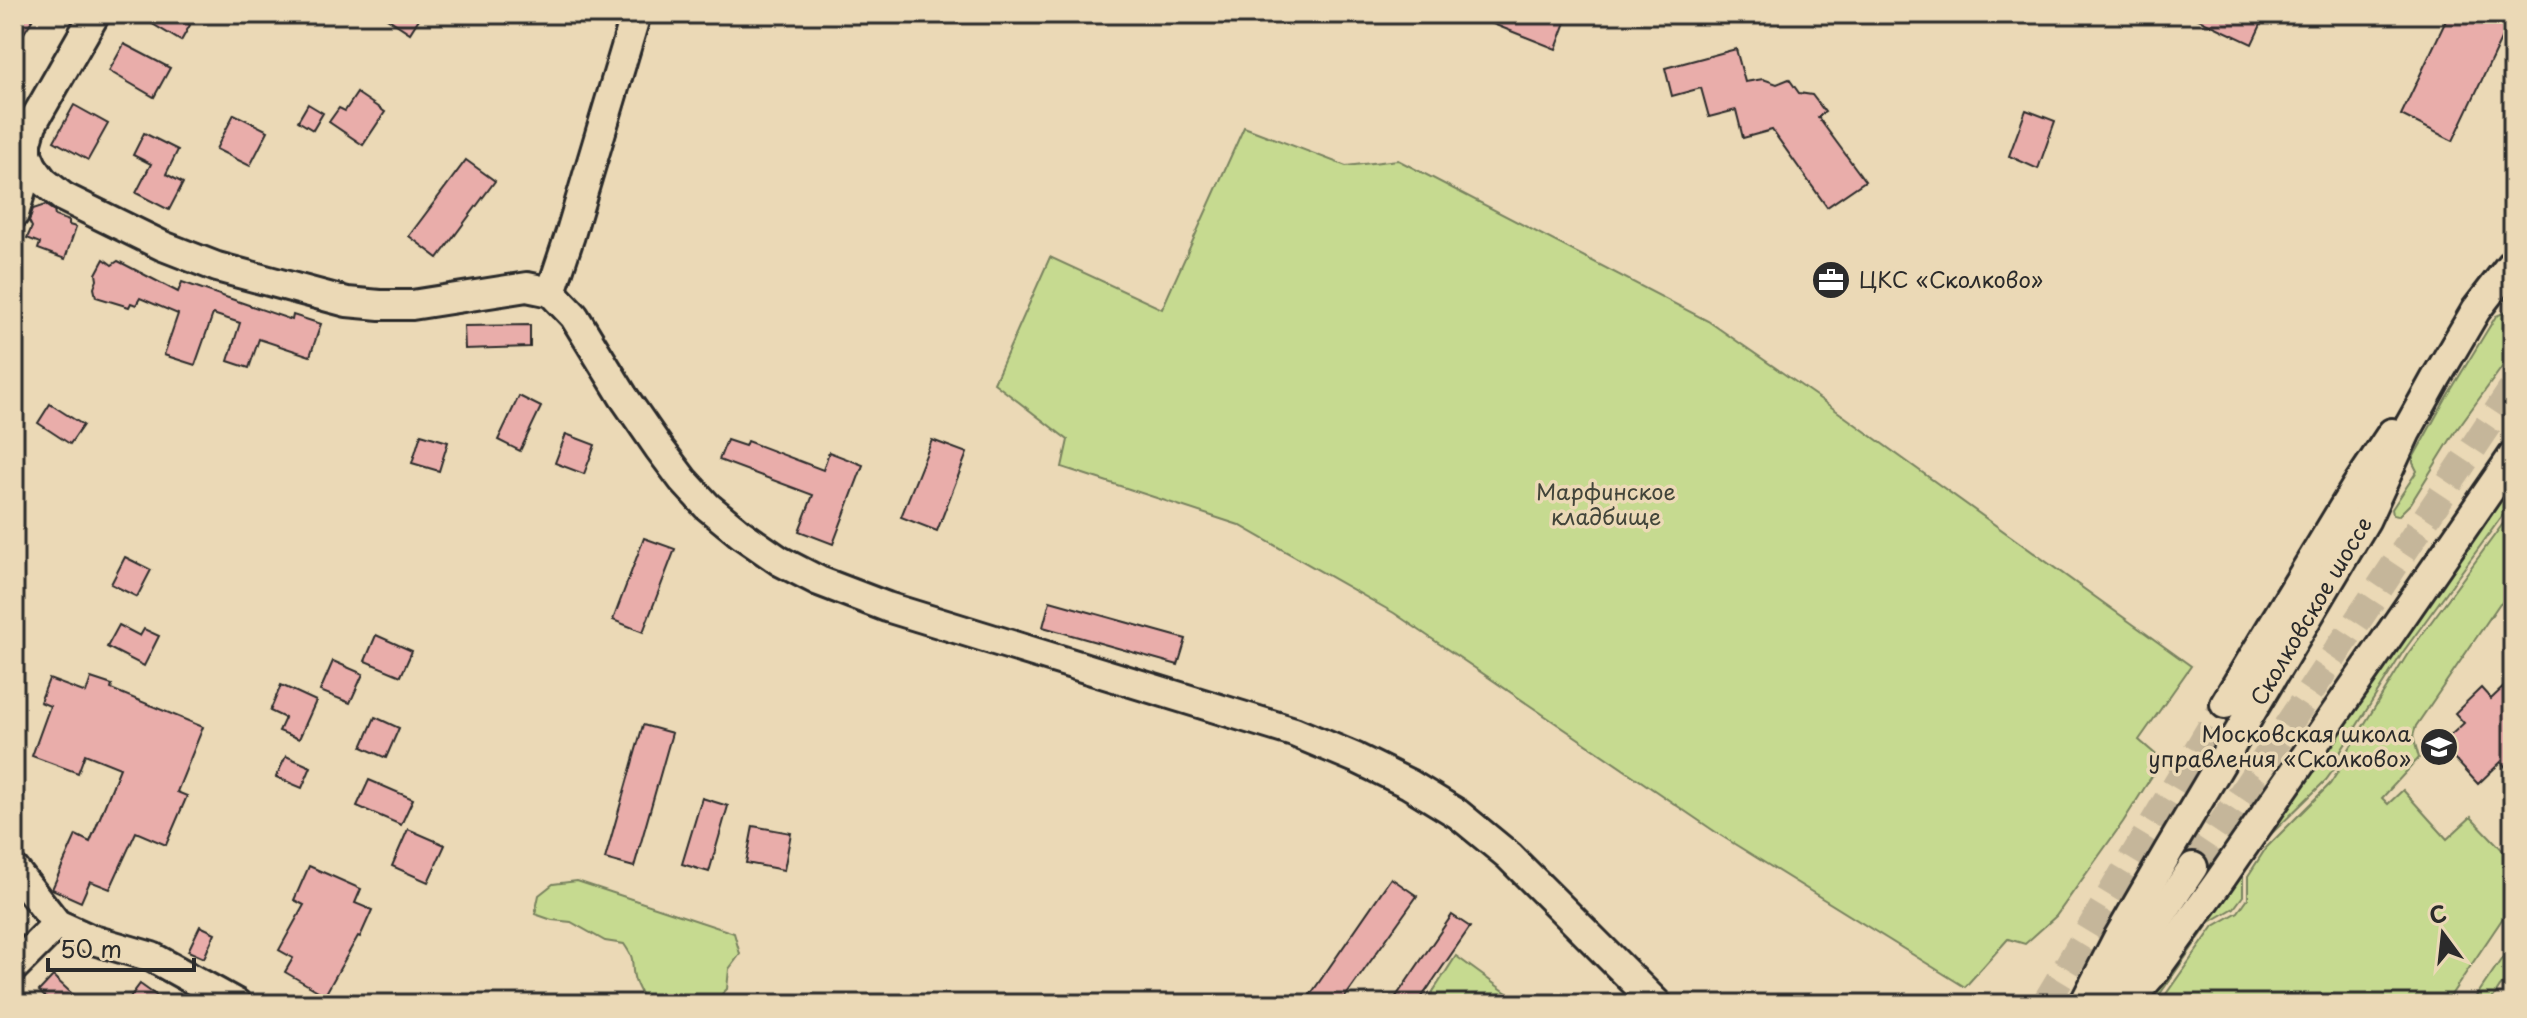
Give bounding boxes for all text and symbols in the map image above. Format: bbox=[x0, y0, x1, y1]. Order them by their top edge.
office icon: ЦКС «Сколково» bbox=[1810, 259, 1852, 301]
place label: ЦКС «Сколково» bbox=[1859, 262, 2043, 295]
park label: Марфинское кладбище bbox=[1536, 474, 1676, 532]
street label: Сколковское шоссе bbox=[2241, 510, 2379, 711]
place label: Московская школа управления «Сколково» bbox=[2148, 716, 2411, 774]
school or university icon: Московская школа управления «Сколково» bbox=[2418, 726, 2460, 768]
north arrow bbox=[2403, 894, 2483, 974]
text: С bbox=[2425, 895, 2450, 931]
scale bar bbox=[48, 922, 194, 972]
text: 50 m bbox=[60, 930, 122, 966]

